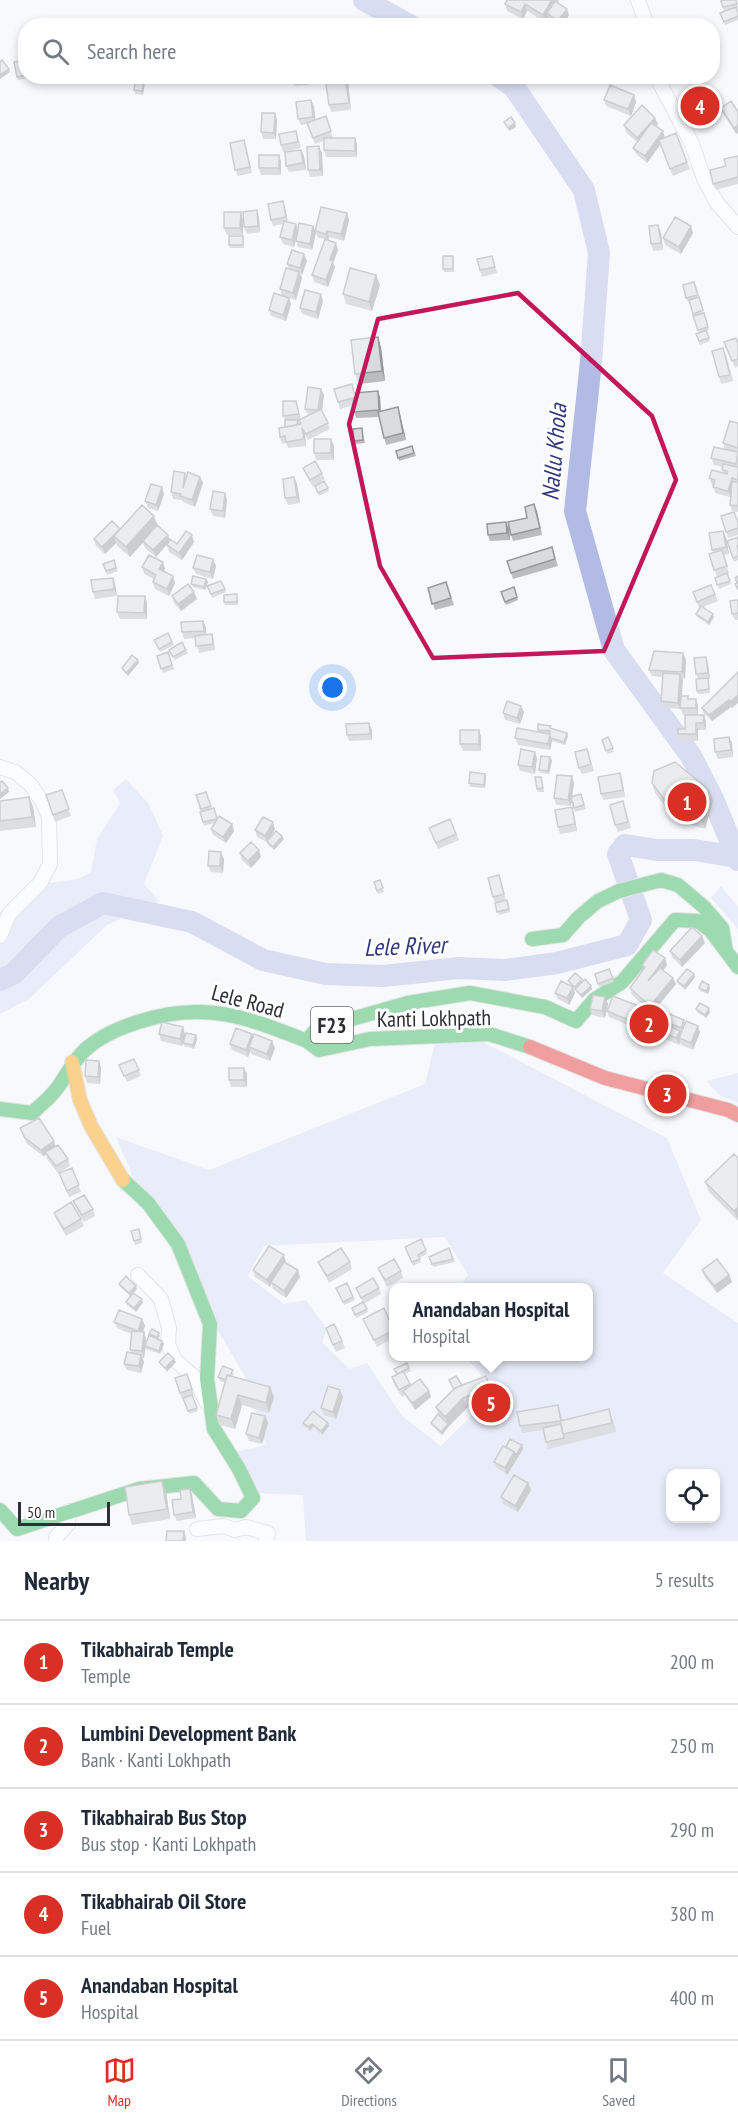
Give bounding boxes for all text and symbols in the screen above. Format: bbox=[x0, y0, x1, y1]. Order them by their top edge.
search box bbox=[18, 18, 720, 84]
icon: search bbox=[39, 35, 72, 68]
text: Search here bbox=[87, 37, 176, 65]
pin: 4 bbox=[680, 84, 720, 128]
water label: Nallu Khola bbox=[534, 401, 574, 502]
your location bbox=[318, 673, 347, 702]
pin: 1 bbox=[668, 780, 706, 824]
water label: Lele River bbox=[364, 929, 450, 963]
street label: Lele Road bbox=[209, 978, 287, 1024]
pin: 2 bbox=[630, 1002, 668, 1046]
street label: Kanti Lokhpath bbox=[377, 1003, 491, 1033]
road number: F23 bbox=[311, 1007, 353, 1043]
pin: 3 bbox=[648, 1072, 686, 1116]
popup bbox=[389, 1283, 593, 1361]
text: Anandaban Hospital bbox=[413, 1295, 569, 1323]
text: Hospital bbox=[413, 1323, 470, 1349]
pin: 5 bbox=[472, 1380, 510, 1426]
map controls bbox=[666, 1469, 720, 1523]
button: locate bbox=[666, 1469, 720, 1523]
scale bar bbox=[18, 1499, 110, 1526]
text: 50 m bbox=[27, 1502, 55, 1522]
text: Nearby bbox=[24, 1564, 89, 1597]
text: 5 results bbox=[655, 1567, 714, 1593]
text: Tikabhairab Temple bbox=[81, 1635, 234, 1663]
text: 1 bbox=[39, 1649, 48, 1675]
text: 200 m bbox=[670, 1649, 714, 1675]
text: Temple bbox=[81, 1663, 131, 1689]
text: Lumbini Development Bank bbox=[81, 1719, 296, 1747]
text: 2 bbox=[39, 1733, 48, 1759]
text: 250 m bbox=[670, 1733, 714, 1759]
text: Bank · Kanti Lokhpath bbox=[81, 1747, 231, 1773]
text: Tikabhairab Bus Stop bbox=[81, 1803, 246, 1831]
text: 3 bbox=[39, 1817, 48, 1843]
text: 290 m bbox=[670, 1817, 714, 1843]
text: Bus stop · Kanti Lokhpath bbox=[81, 1831, 256, 1857]
text: Tikabhairab Oil Store bbox=[81, 1887, 246, 1915]
text: 4 bbox=[39, 1901, 48, 1927]
text: 380 m bbox=[670, 1901, 714, 1927]
text: Fuel bbox=[81, 1915, 111, 1941]
text: Anandaban Hospital bbox=[81, 1971, 238, 1999]
text: 5 bbox=[39, 1985, 48, 2011]
text: 400 m bbox=[670, 1985, 714, 2011]
text: Hospital bbox=[81, 1999, 138, 2025]
tab: Map bbox=[103, 2054, 136, 2110]
tab: Directions bbox=[341, 2054, 397, 2110]
tab: Saved bbox=[602, 2054, 635, 2110]

